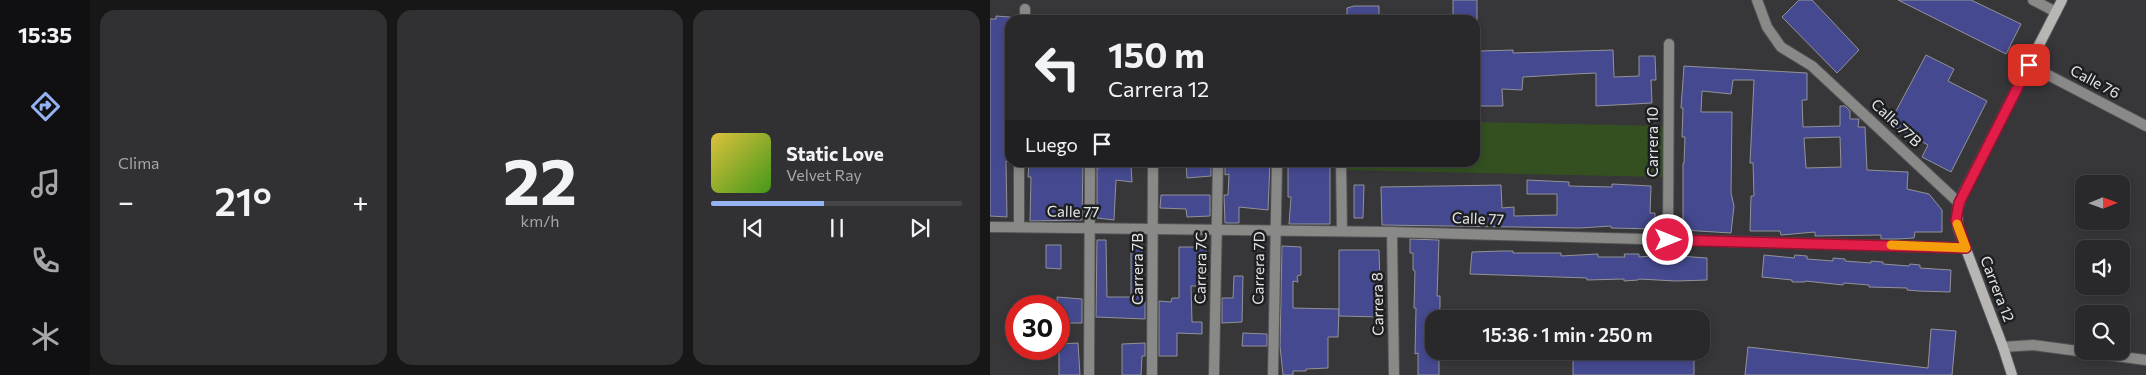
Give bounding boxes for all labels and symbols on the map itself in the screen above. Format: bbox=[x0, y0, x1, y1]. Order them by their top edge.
pin bbox=[2008, 44, 2050, 86]
street label: Calle 76 bbox=[2068, 61, 2123, 102]
street label: Calle 77B bbox=[1868, 95, 1926, 150]
street label: Carrera 10 bbox=[1643, 107, 1661, 177]
north arrow bbox=[2075, 175, 2130, 230]
street label: Calle 77 bbox=[1047, 202, 1099, 220]
street label: Calle 77 bbox=[1452, 208, 1505, 228]
position arrow bbox=[1641, 213, 1693, 265]
street label: Carrera 7D bbox=[1248, 231, 1268, 305]
street label: Carrera 7C bbox=[1190, 232, 1210, 304]
street label: Carrera 7B bbox=[1128, 233, 1146, 305]
street label: Carrera 12 bbox=[1977, 253, 2019, 324]
street label: Carrera 8 bbox=[1367, 272, 1387, 336]
speed limit sign: 30 bbox=[1005, 295, 1070, 360]

